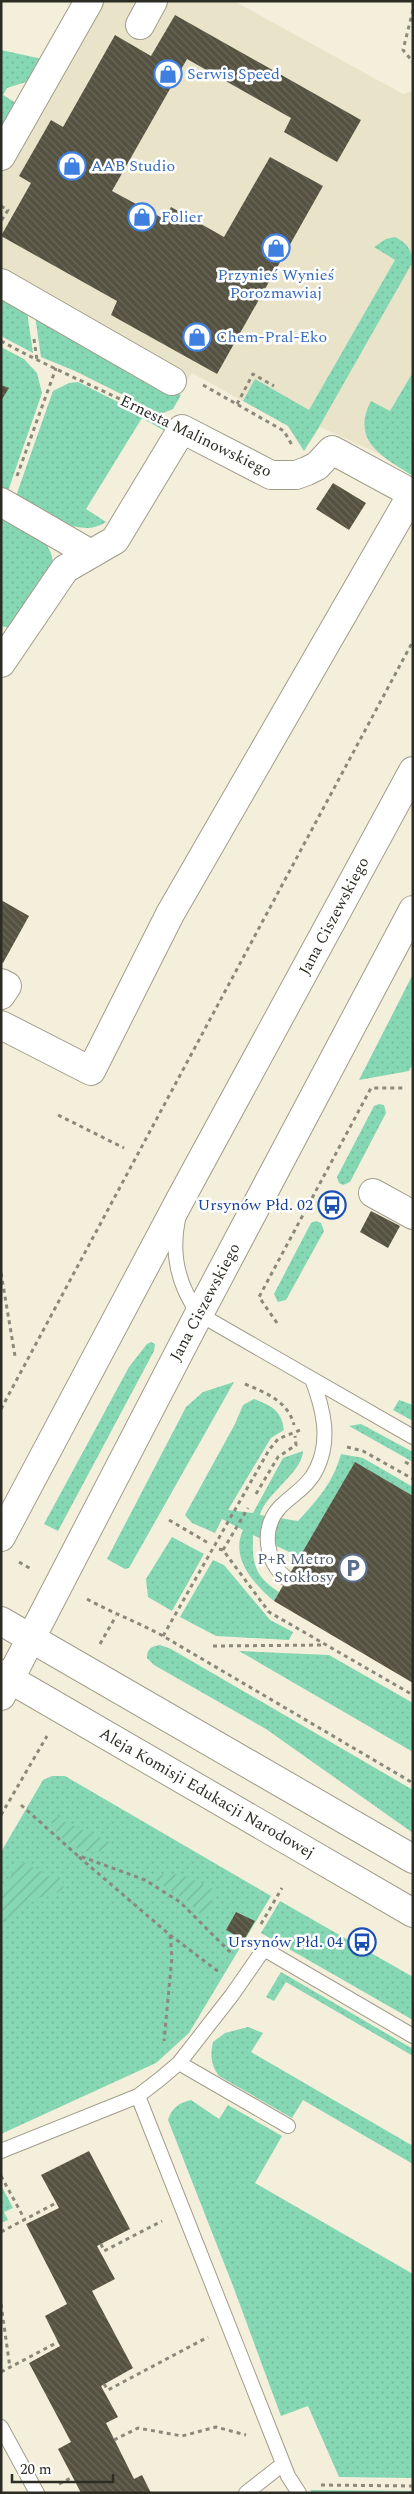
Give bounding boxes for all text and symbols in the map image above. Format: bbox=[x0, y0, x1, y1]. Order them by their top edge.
shop icon: Serwis Speed bbox=[153, 59, 183, 89]
place label: Serwis Speed bbox=[187, 62, 280, 86]
shop icon: AAB Studio bbox=[57, 151, 87, 181]
place label: AAB Studio bbox=[91, 154, 175, 178]
shop icon: Folier bbox=[127, 202, 157, 232]
place label: Folier bbox=[161, 205, 203, 229]
shop icon: Przynieś Wynieś Porozmawiaj bbox=[261, 233, 291, 263]
place label: Przynieś Wynieś Porozmawiaj bbox=[218, 263, 335, 305]
shop icon: Chem-Pral-Eko bbox=[182, 322, 212, 352]
place label: Chem-Pral-Eko bbox=[216, 325, 327, 349]
street label: Ernesta Malinowskiego bbox=[116, 389, 276, 483]
street label: Jana Ciszewskiego bbox=[293, 853, 375, 979]
bus stop icon: Ursynów Płd. 02 bbox=[317, 1190, 347, 1220]
place label: Ursynów Płd. 02 bbox=[198, 1193, 313, 1217]
street label: Jana Ciszewskiego bbox=[164, 1239, 246, 1365]
place label: P+R Metro Stokłosy bbox=[257, 1547, 335, 1589]
parking icon: P+R Metro Stokłosy bbox=[338, 1553, 368, 1583]
street label: Aleja Komisji Edukacji Narodowej bbox=[95, 1721, 319, 1865]
bus stop icon: Ursynów Płd. 04 bbox=[347, 1927, 377, 1957]
place label: Ursynów Płd. 04 bbox=[228, 1930, 343, 1954]
scale bar bbox=[12, 2452, 114, 2484]
text: 20 m bbox=[20, 2458, 52, 2481]

